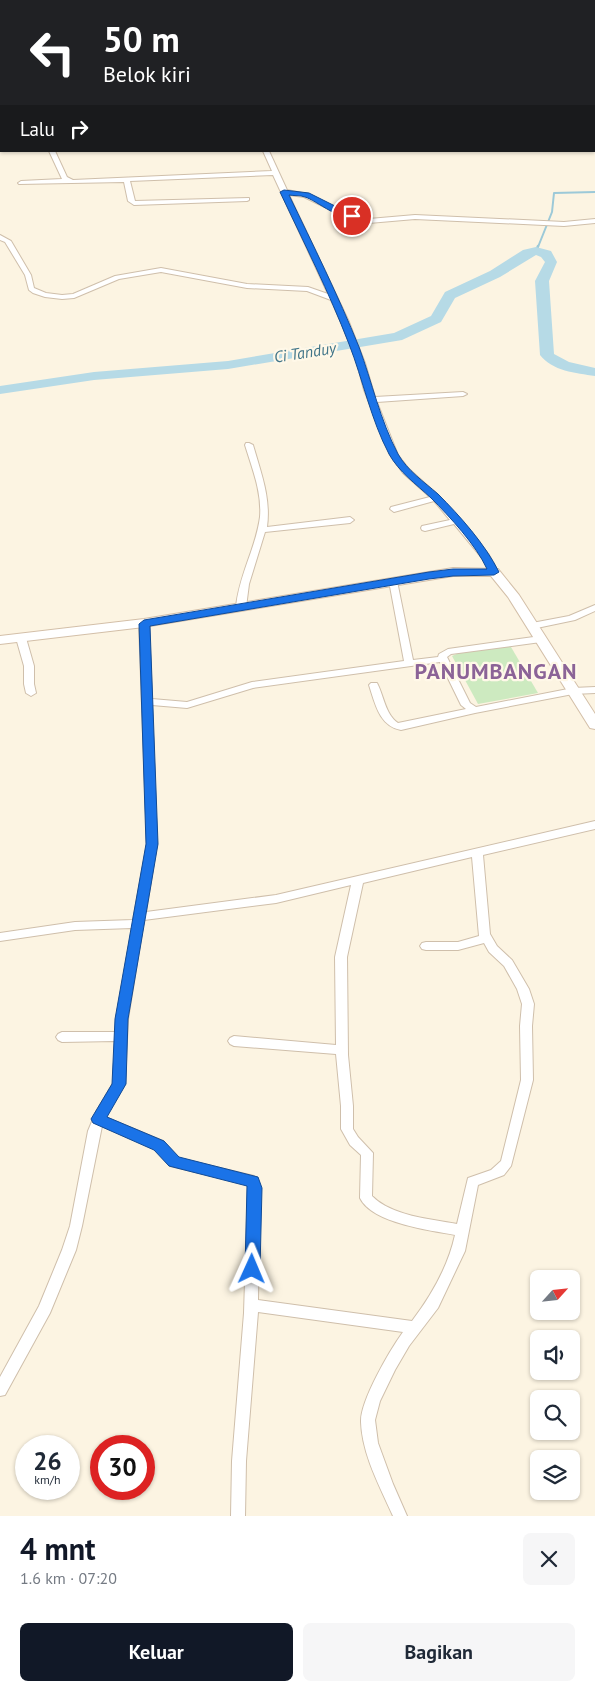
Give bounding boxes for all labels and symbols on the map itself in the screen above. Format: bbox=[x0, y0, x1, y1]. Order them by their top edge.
pin bbox=[331, 195, 373, 237]
water label: Ci Tanduy bbox=[273, 337, 338, 367]
district label: PANUMBANGAN bbox=[415, 657, 577, 685]
position arrow bbox=[225, 1242, 277, 1294]
north arrow bbox=[530, 1270, 580, 1320]
speed limit sign: 30 bbox=[90, 1435, 155, 1500]

